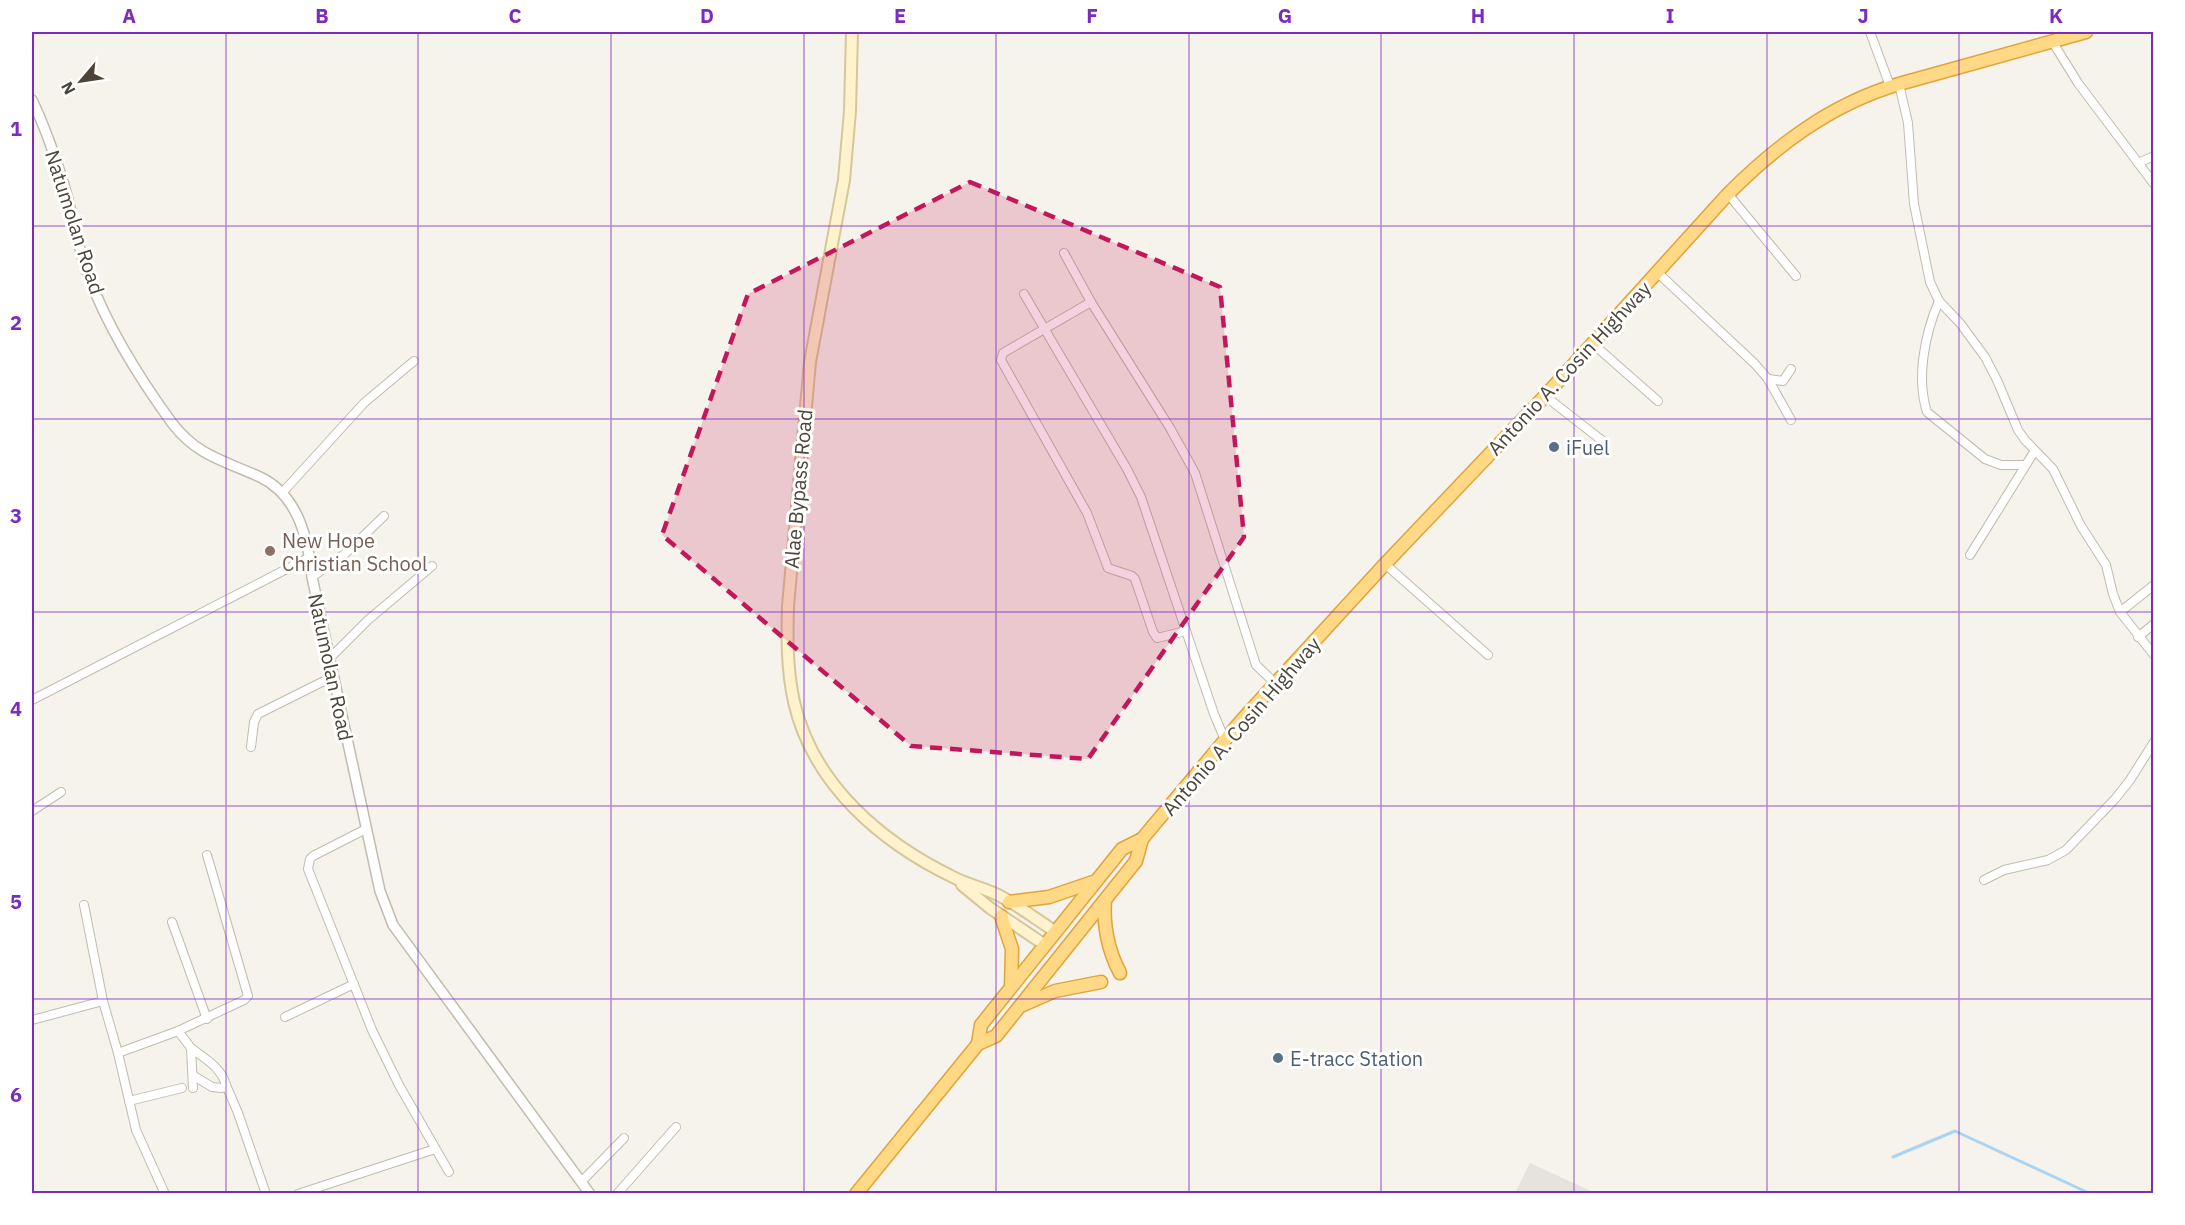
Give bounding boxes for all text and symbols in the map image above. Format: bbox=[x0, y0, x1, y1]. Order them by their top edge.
text: A bbox=[122, 2, 136, 29]
text: B bbox=[315, 2, 329, 29]
text: C bbox=[508, 2, 522, 29]
text: D bbox=[700, 2, 714, 29]
text: E bbox=[894, 2, 906, 29]
text: F bbox=[1086, 2, 1098, 29]
text: G bbox=[1278, 2, 1292, 29]
text: H bbox=[1471, 2, 1485, 29]
text: I bbox=[1666, 2, 1674, 29]
text: J bbox=[1857, 2, 1869, 29]
text: K bbox=[2049, 2, 2063, 29]
north arrow bbox=[51, 51, 111, 111]
text: N bbox=[56, 78, 79, 98]
text: 1 bbox=[10, 115, 22, 142]
street label: Natumolan Road bbox=[39, 146, 111, 298]
street label: Antonio A. Cosin Highway bbox=[1481, 275, 1657, 461]
text: 2 bbox=[10, 309, 22, 336]
street label: Alae Bypass Road bbox=[778, 408, 818, 570]
place label: iFuel bbox=[1566, 434, 1609, 461]
marker: iFuel bbox=[1547, 440, 1561, 454]
text: 3 bbox=[10, 502, 22, 529]
place label: New Hope Christian School bbox=[282, 527, 427, 577]
marker: New Hope Christian School bbox=[263, 544, 277, 558]
street label: Natumolan Road bbox=[302, 591, 360, 743]
street label: Antonio A. Cosin Highway bbox=[1156, 631, 1326, 821]
text: 4 bbox=[10, 695, 22, 722]
text: 5 bbox=[10, 888, 22, 915]
place label: E-tracc Station bbox=[1290, 1045, 1423, 1072]
marker: E-tracc Station bbox=[1271, 1051, 1285, 1065]
text: 6 bbox=[10, 1081, 22, 1108]

